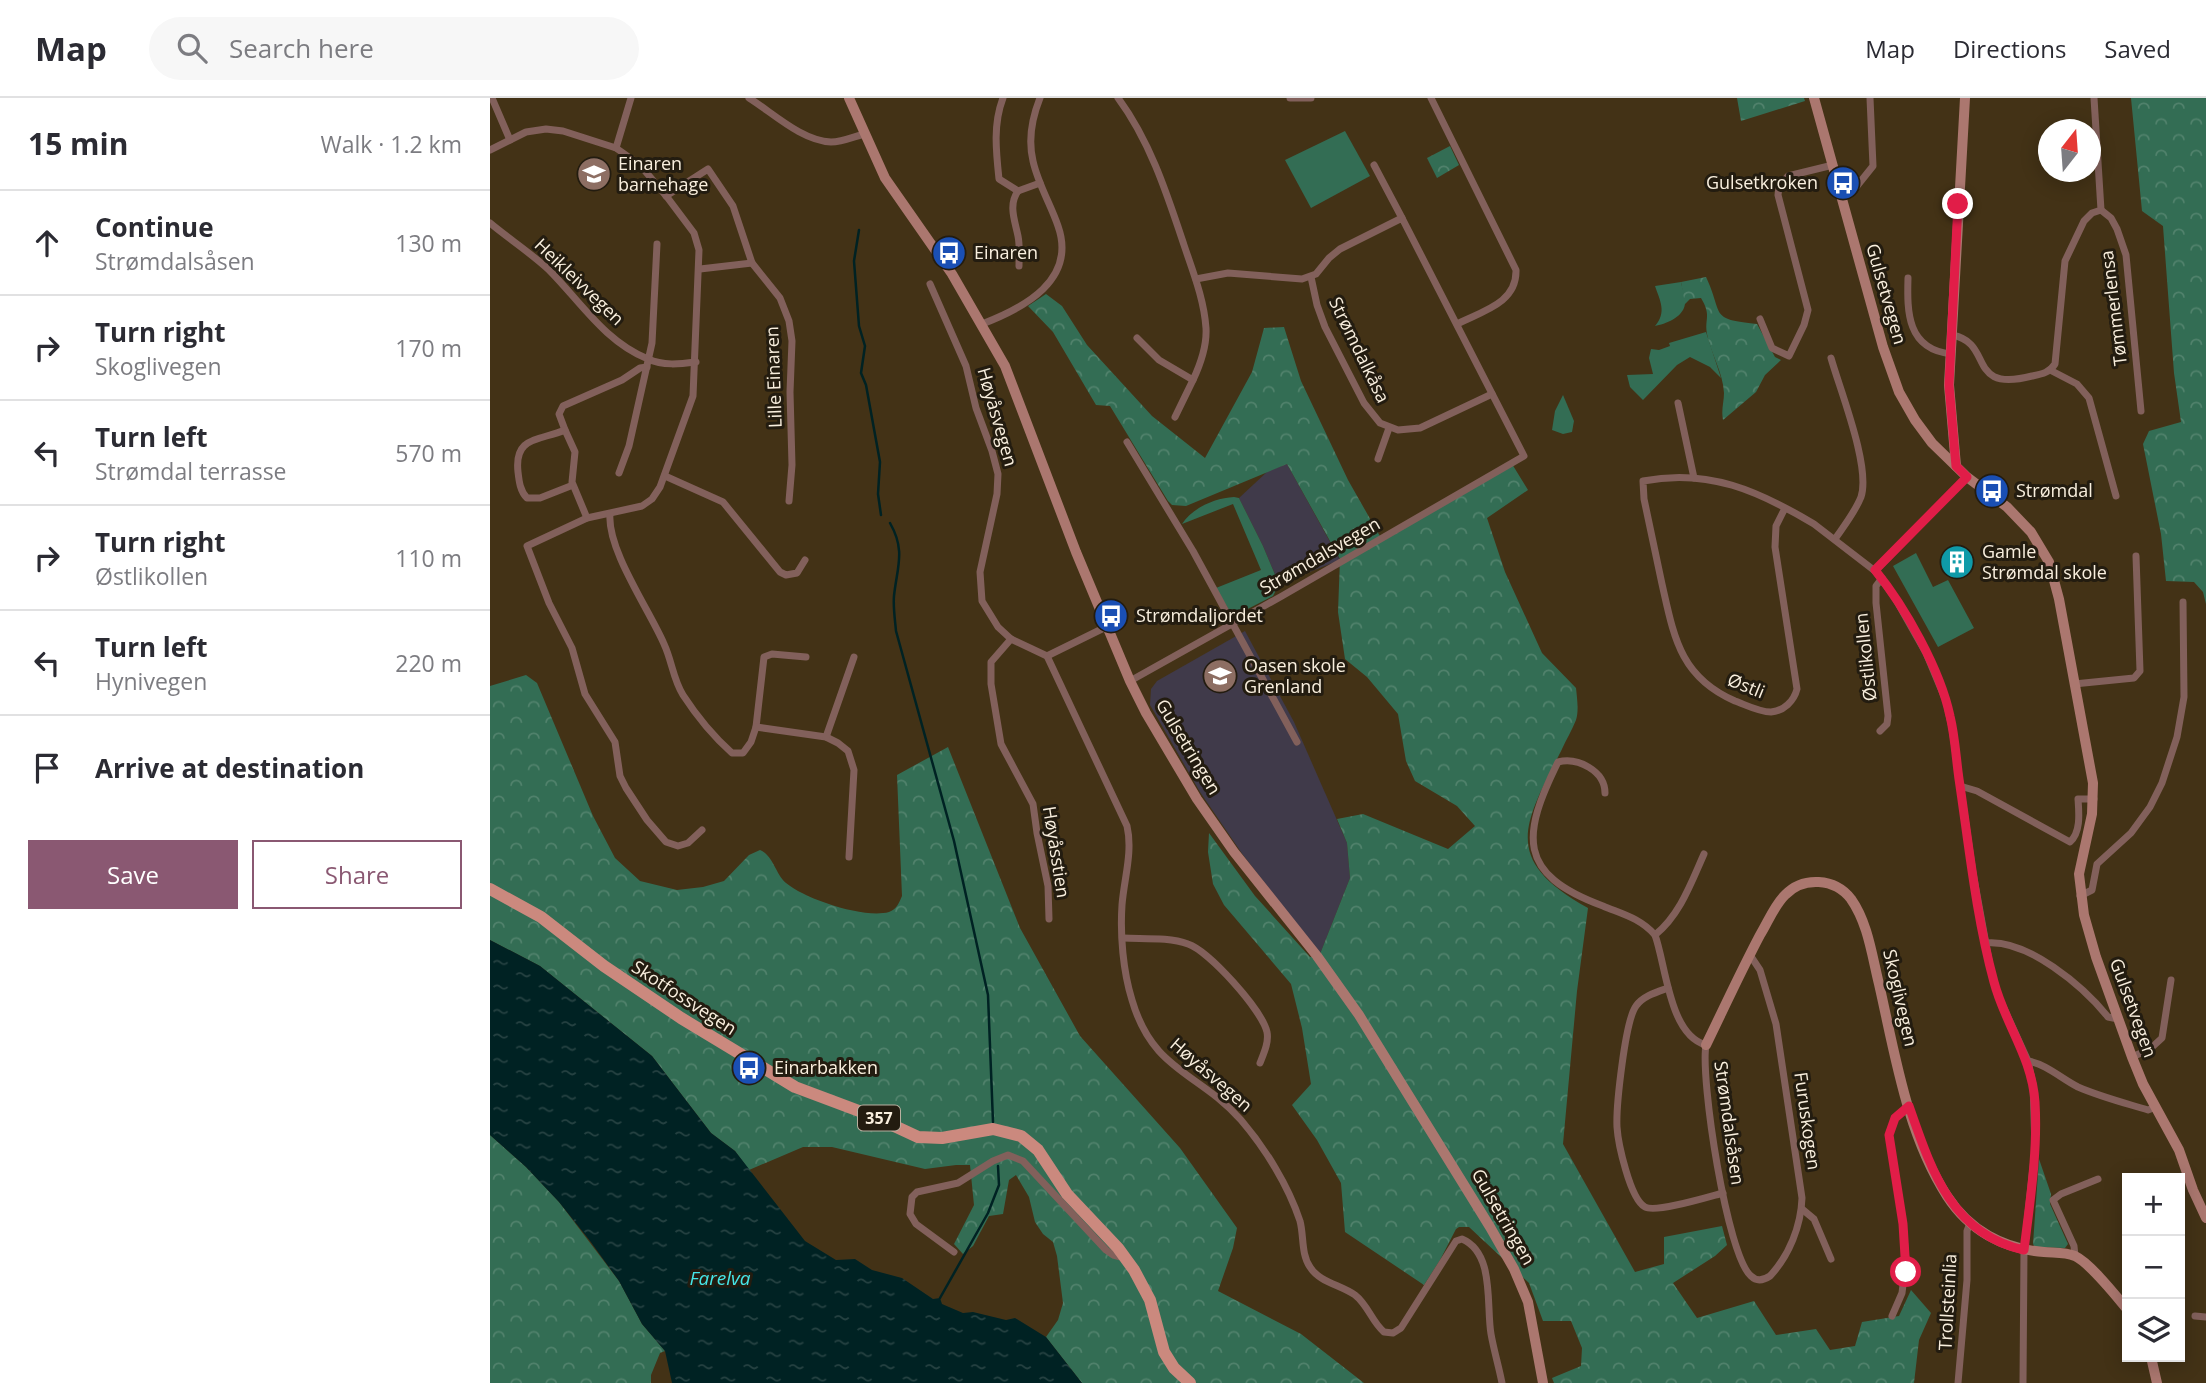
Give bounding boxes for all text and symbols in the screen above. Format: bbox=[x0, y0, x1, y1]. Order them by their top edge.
search box bbox=[149, 17, 639, 80]
text: Map bbox=[35, 26, 107, 71]
icon: search bbox=[173, 29, 211, 67]
text: Search here bbox=[229, 30, 374, 66]
text: Map bbox=[1865, 32, 1915, 65]
text: Directions bbox=[1953, 32, 2066, 65]
text: Saved bbox=[2104, 32, 2171, 65]
north arrow bbox=[2038, 119, 2101, 182]
text: 15 min bbox=[28, 123, 128, 164]
text: Walk · 1.2 km bbox=[320, 128, 462, 160]
place label: Einaren barnehage bbox=[618, 151, 708, 196]
school or university icon: Einaren barnehage bbox=[575, 155, 613, 193]
bus stop icon: Gulsetkroken bbox=[1824, 164, 1862, 202]
place label: Gulsetkroken bbox=[1706, 170, 1818, 194]
route end bbox=[1942, 188, 1973, 219]
text: Continue bbox=[95, 209, 214, 245]
icon: ahead bbox=[28, 224, 66, 262]
text: 130 m bbox=[395, 227, 462, 259]
street label: Heikleivvegen bbox=[530, 232, 630, 330]
bus stop icon: Einaren bbox=[930, 234, 968, 272]
place label: Einaren bbox=[974, 240, 1038, 264]
street label: Gulsetvegen bbox=[1861, 241, 1913, 347]
text: Strømdalsåsen bbox=[95, 245, 255, 277]
street label: Tømmerlensa bbox=[2094, 249, 2132, 367]
street label: Strømdalkåsa bbox=[1324, 293, 1396, 406]
text: Turn right bbox=[95, 314, 226, 350]
street label: Lille Einaren bbox=[759, 326, 787, 428]
icon: right bbox=[28, 329, 66, 367]
text: 170 m bbox=[395, 332, 462, 364]
text: Skoglivegen bbox=[95, 350, 222, 382]
street label: Høyåsvegen bbox=[972, 365, 1024, 469]
text: Turn left bbox=[95, 419, 207, 455]
icon: left bbox=[28, 434, 66, 472]
text: 570 m bbox=[395, 437, 462, 469]
text: Strømdal terrasse bbox=[95, 455, 287, 487]
bus stop icon: Strømdal bbox=[1973, 472, 2011, 510]
place label: Strømdal bbox=[2016, 478, 2093, 502]
street label: Strømdalsvegen bbox=[1255, 511, 1384, 599]
text: Turn right bbox=[95, 524, 226, 560]
icon: right bbox=[28, 539, 66, 577]
place label: Gamle Strømdal skole bbox=[1982, 539, 2107, 584]
text: 110 m bbox=[395, 542, 462, 574]
building icon: Gamle Strømdal skole bbox=[1938, 543, 1976, 581]
text: Østlikollen bbox=[95, 560, 208, 592]
bus stop icon: Strømdaljordet bbox=[1092, 597, 1130, 635]
place label: Strømdaljordet bbox=[1136, 603, 1263, 627]
street label: Østlikollen bbox=[1848, 612, 1882, 702]
text: Turn left bbox=[95, 629, 207, 665]
icon: left bbox=[28, 644, 66, 682]
text: 220 m bbox=[395, 647, 462, 679]
place label: Oasen skole Grenland bbox=[1244, 653, 1346, 698]
school or university icon: Oasen skole Grenland bbox=[1201, 657, 1239, 695]
text: Hynivegen bbox=[95, 665, 207, 697]
street label: Østli bbox=[1724, 667, 1769, 703]
street label: Gulsetringen bbox=[1151, 694, 1227, 799]
icon: arrive bbox=[28, 749, 66, 787]
text: Arrive at destination bbox=[95, 750, 364, 786]
street label: Høyåsstien bbox=[1038, 804, 1076, 899]
button: Save bbox=[28, 840, 238, 909]
button: Share bbox=[252, 840, 462, 909]
street label: Skoglivegen bbox=[1878, 947, 1924, 1049]
street label: Skotfossvegen bbox=[627, 954, 742, 1040]
street label: Gulsetvegen bbox=[2105, 955, 2163, 1061]
street label: Høyåsvegen bbox=[1165, 1032, 1258, 1117]
bus stop icon: Einarbakken bbox=[730, 1049, 768, 1087]
place label: Einarbakken bbox=[774, 1055, 878, 1079]
street label: Strømdalsåsen bbox=[1709, 1059, 1751, 1186]
street label: Furuskogen bbox=[1789, 1070, 1827, 1171]
road number: 357 bbox=[858, 1106, 900, 1130]
street label: Gulsetringen bbox=[1467, 1164, 1541, 1269]
map controls bbox=[2122, 1173, 2185, 1362]
button: + bbox=[2122, 1173, 2185, 1236]
button: − bbox=[2122, 1236, 2185, 1299]
street label: Trollsteinlia bbox=[1932, 1253, 1962, 1351]
route start bbox=[1890, 1256, 1921, 1287]
water label: Farelva bbox=[689, 1265, 751, 1291]
button: layers bbox=[2122, 1299, 2185, 1362]

